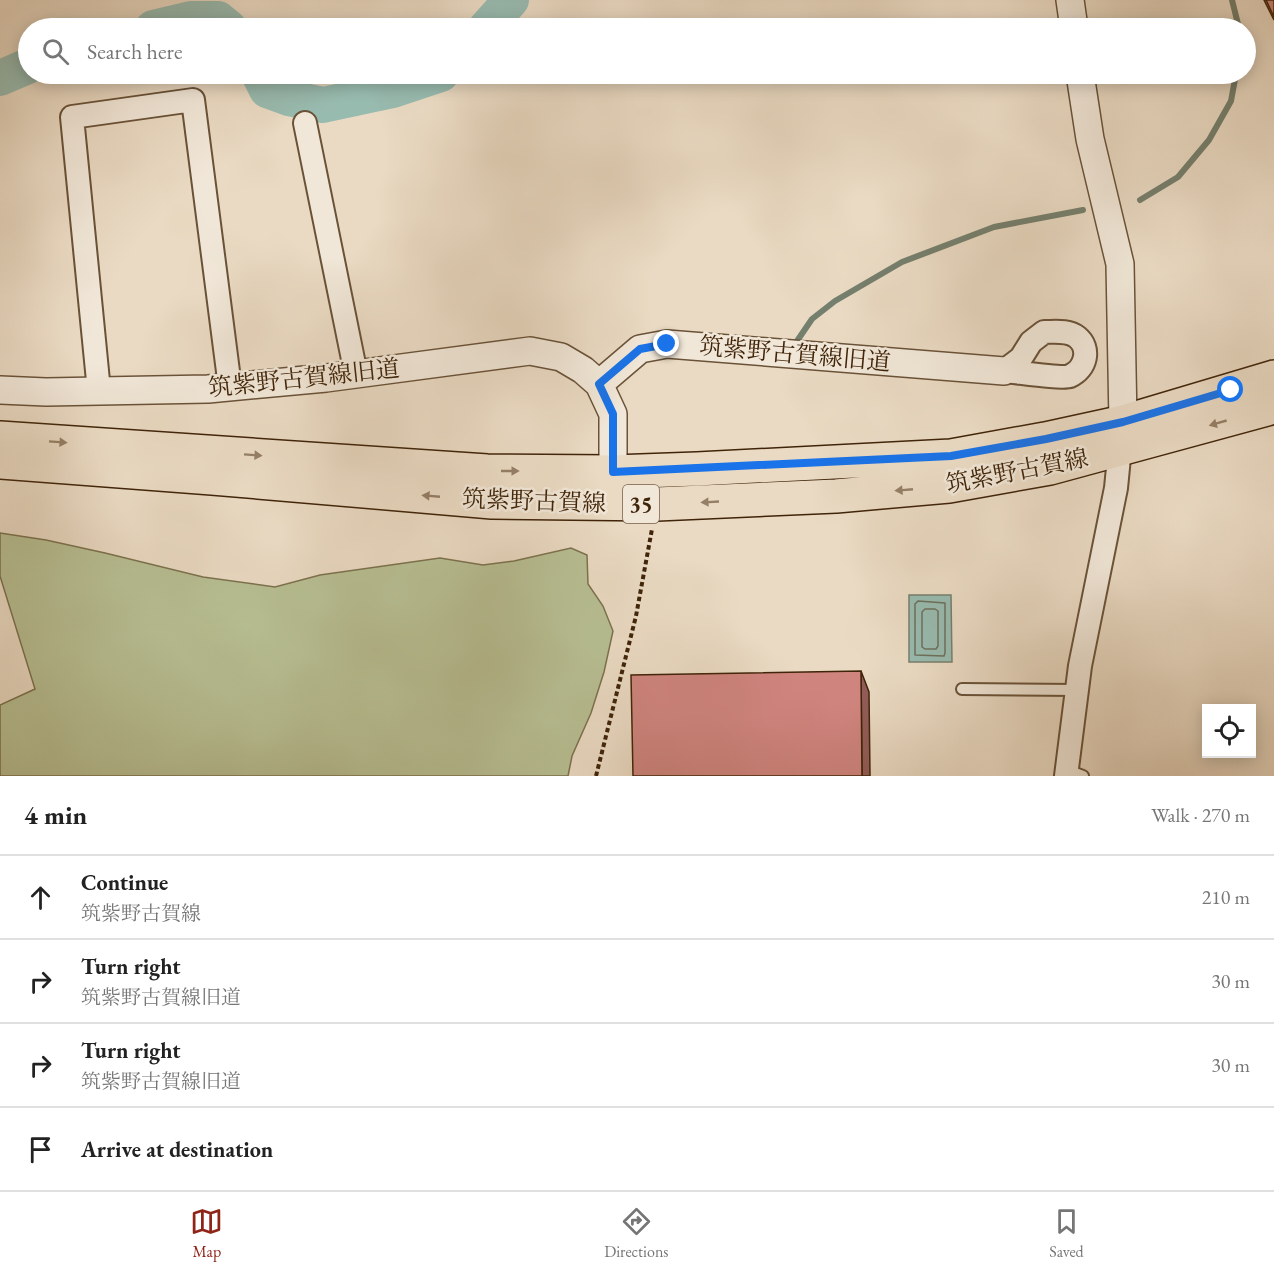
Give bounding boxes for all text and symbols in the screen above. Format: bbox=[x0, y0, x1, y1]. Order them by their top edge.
search box bbox=[18, 18, 1256, 84]
icon: search bbox=[39, 35, 72, 68]
text: Search here bbox=[87, 37, 182, 66]
route end bbox=[653, 330, 679, 356]
street label: 筑紫野古賀線旧道 bbox=[698, 330, 892, 377]
street label: 筑紫野古賀線旧道 bbox=[207, 352, 401, 403]
route start bbox=[1217, 376, 1243, 402]
one-way arrow bbox=[1209, 419, 1227, 428]
one-way arrow bbox=[49, 438, 68, 447]
street label: 筑紫野古賀線 bbox=[943, 442, 1091, 499]
one-way arrow bbox=[243, 451, 262, 460]
one-way arrow bbox=[501, 466, 520, 476]
street label: 筑紫野古賀線 bbox=[462, 482, 607, 519]
road number: 35 bbox=[623, 485, 659, 523]
one-way arrow bbox=[895, 485, 914, 495]
one-way arrow bbox=[422, 491, 441, 501]
one-way arrow bbox=[700, 498, 719, 507]
map controls bbox=[1202, 704, 1256, 758]
button: locate bbox=[1202, 704, 1256, 758]
text: 4 min bbox=[24, 798, 87, 832]
text: Walk · 270 m bbox=[1151, 802, 1250, 828]
text: Continue bbox=[81, 868, 168, 897]
icon: ahead bbox=[24, 881, 57, 914]
text: 210 m bbox=[1202, 884, 1250, 910]
text: 筑紫野古賀線 bbox=[81, 900, 201, 926]
text: Turn right bbox=[81, 952, 180, 981]
icon: right bbox=[24, 965, 57, 998]
text: 30 m bbox=[1211, 968, 1250, 994]
text: 筑紫野古賀線旧道 bbox=[81, 984, 241, 1010]
text: Turn right bbox=[81, 1036, 180, 1065]
icon: right bbox=[24, 1049, 57, 1082]
text: 30 m bbox=[1211, 1052, 1250, 1078]
text: 筑紫野古賀線旧道 bbox=[81, 1068, 241, 1094]
icon: arrive bbox=[24, 1133, 57, 1166]
text: Arrive at destination bbox=[81, 1135, 273, 1164]
tab: Map bbox=[190, 1205, 223, 1262]
tab: Directions bbox=[604, 1205, 669, 1262]
tab: Saved bbox=[1049, 1205, 1084, 1262]

